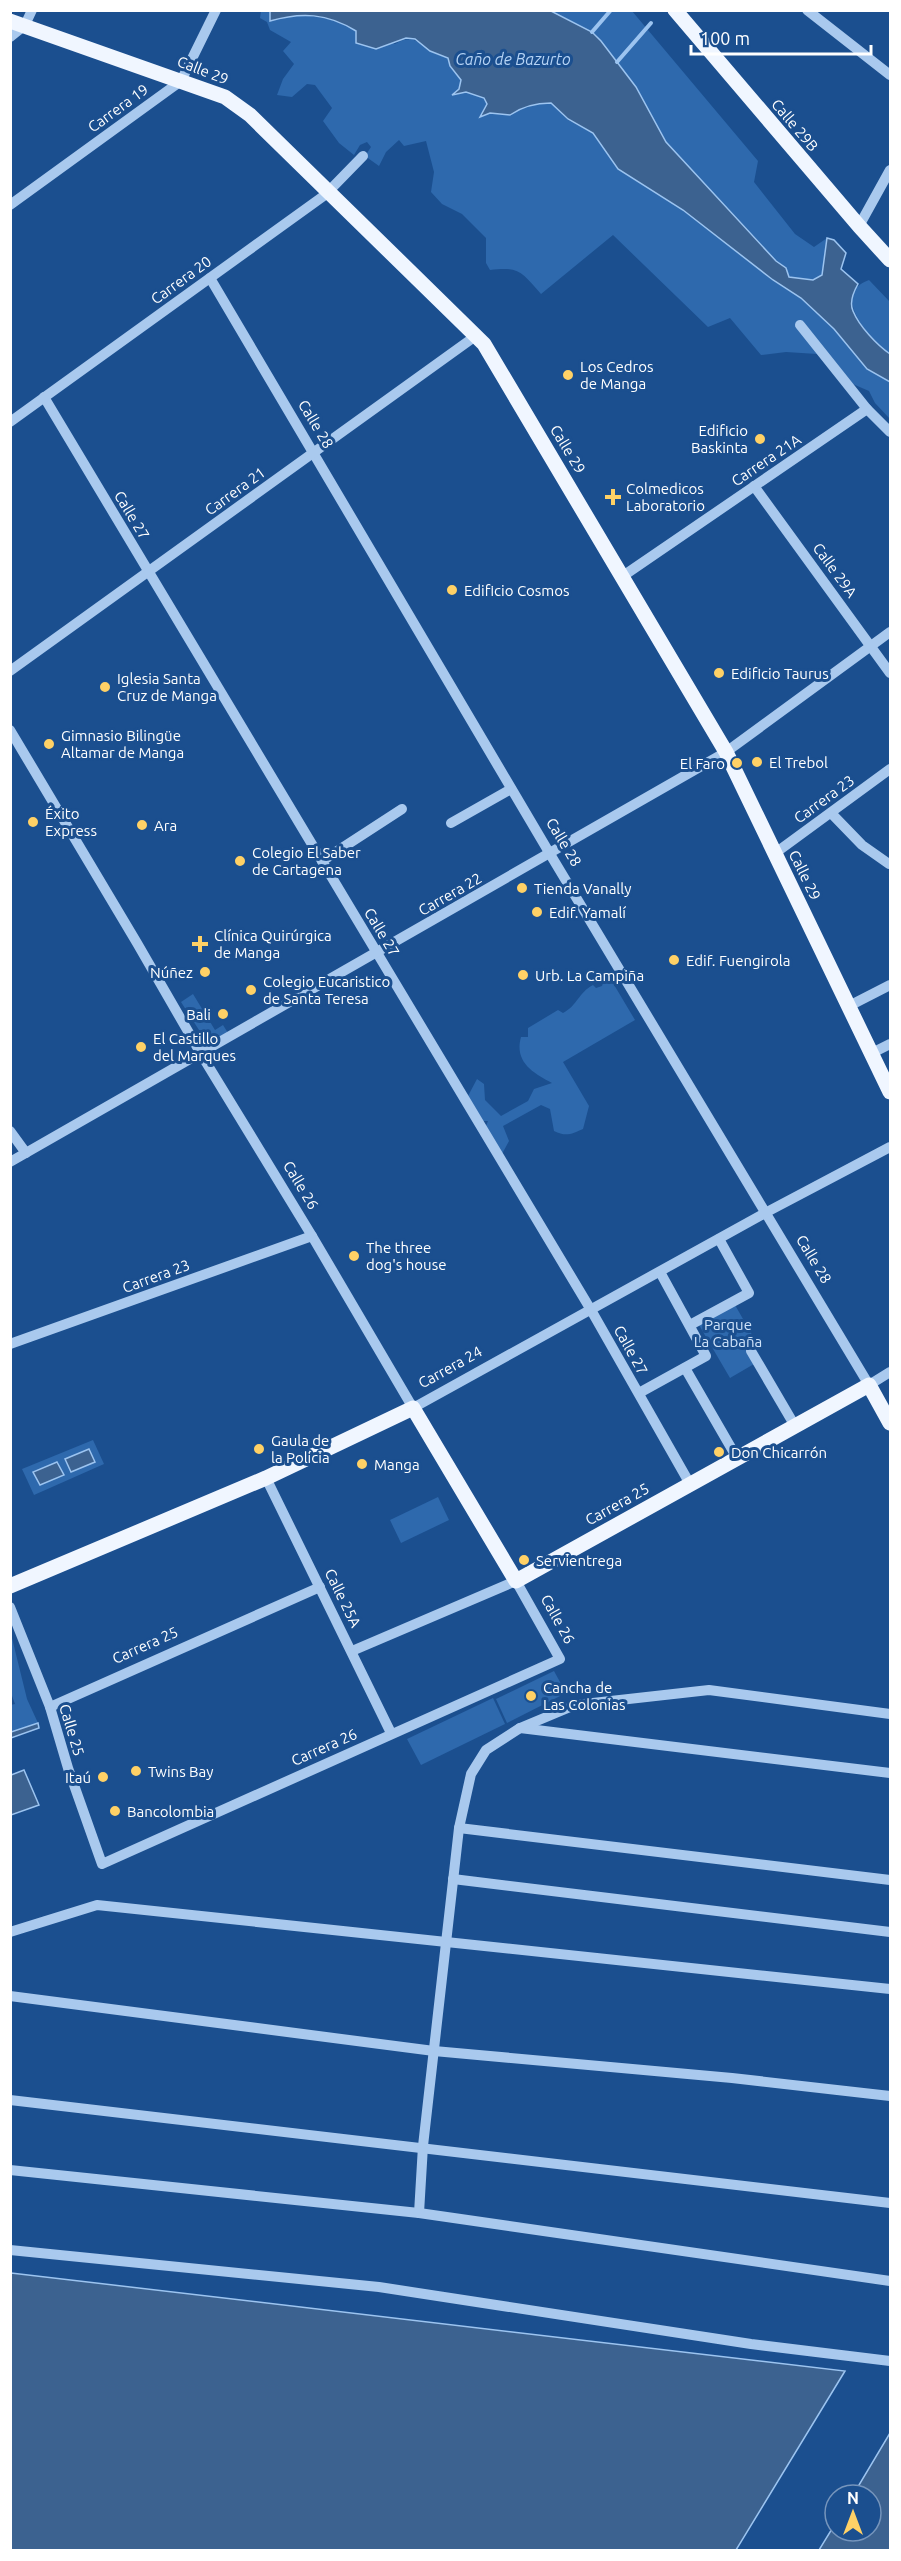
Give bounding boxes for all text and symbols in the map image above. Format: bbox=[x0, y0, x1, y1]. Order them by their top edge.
scale bar bbox=[691, 18, 871, 56]
text: 100 m bbox=[700, 28, 750, 48]
water label: Caño de Bazurto bbox=[455, 50, 571, 68]
street label: Calle 29 bbox=[175, 52, 231, 88]
street label: Carrera 19 bbox=[85, 80, 151, 136]
street label: Calle 29B bbox=[768, 95, 822, 155]
street label: Carrera 20 bbox=[148, 252, 214, 308]
place label: Los Cedros de Manga bbox=[580, 358, 654, 392]
marker: Los Cedros de Manga bbox=[561, 368, 575, 382]
street label: Calle 28 bbox=[295, 397, 337, 451]
street label: Calle 29 bbox=[547, 422, 589, 476]
place label: Edificio Baskinta bbox=[691, 422, 748, 456]
street label: Carrera 21A bbox=[728, 430, 804, 489]
marker: Edificio Baskinta bbox=[753, 432, 767, 446]
street label: Carrera 21 bbox=[202, 463, 268, 519]
place label: Colmedicos Laboratorio bbox=[626, 480, 705, 514]
street label: Calle 27 bbox=[111, 488, 153, 542]
marker: Colmedicos Laboratorio bbox=[604, 488, 622, 506]
street label: Calle 29A bbox=[810, 539, 861, 601]
place label: Edificio Cosmos bbox=[464, 582, 570, 599]
marker: Edificio Cosmos bbox=[445, 583, 459, 597]
place label: Edificio Taurus bbox=[731, 665, 829, 682]
marker: Edificio Taurus bbox=[712, 666, 726, 680]
place label: Iglesia Santa Cruz de Manga bbox=[117, 670, 217, 704]
marker: Iglesia Santa Cruz de Manga bbox=[98, 680, 112, 694]
place label: Gimnasio Bilingüe Altamar de Manga bbox=[61, 727, 184, 761]
marker: Gimnasio Bilingüe Altamar de Manga bbox=[42, 737, 56, 751]
place label: El Trebol bbox=[769, 754, 828, 771]
place label: El Faro bbox=[680, 755, 725, 772]
marker: El Trebol bbox=[750, 755, 764, 769]
marker: El Faro bbox=[730, 756, 744, 770]
street label: Carrera 23 bbox=[791, 771, 857, 827]
place label: Éxito Express bbox=[45, 805, 97, 839]
marker: Éxito Express bbox=[26, 815, 40, 829]
street label: Calle 28 bbox=[543, 815, 585, 869]
place label: Ara bbox=[154, 817, 177, 834]
marker: Ara bbox=[135, 818, 149, 832]
place label: Colegio El Saber de Cartagena bbox=[252, 844, 361, 878]
street label: Calle 29 bbox=[786, 847, 824, 903]
marker: Colegio El Saber de Cartagena bbox=[233, 854, 247, 868]
street label: Carrera 22 bbox=[415, 869, 485, 919]
place label: Tienda Vanally bbox=[534, 880, 631, 897]
marker: Tienda Vanally bbox=[515, 881, 529, 895]
place label: Edif. Yamalí bbox=[549, 904, 626, 921]
street label: Calle 27 bbox=[361, 905, 403, 959]
marker: Edif. Yamalí bbox=[530, 905, 544, 919]
place label: Clínica Quirúrgica de Manga bbox=[214, 927, 332, 961]
marker: Clínica Quirúrgica de Manga bbox=[191, 935, 209, 953]
place label: Edif. Fuengirola bbox=[686, 952, 790, 969]
marker: Edif. Fuengirola bbox=[667, 953, 681, 967]
place label: Núñez bbox=[150, 964, 193, 981]
marker: Núñez bbox=[198, 965, 212, 979]
place label: Urb. La Campiña bbox=[535, 967, 644, 984]
marker: Urb. La Campiña bbox=[516, 968, 530, 982]
place label: Colegio Eucaristico de Santa Teresa bbox=[263, 973, 390, 1007]
marker: Colegio Eucaristico de Santa Teresa bbox=[244, 983, 258, 997]
place label: Bali bbox=[186, 1006, 211, 1023]
marker: Bali bbox=[216, 1007, 230, 1021]
place label: El Castillo del Marques bbox=[153, 1030, 236, 1064]
marker: El Castillo del Marques bbox=[134, 1040, 148, 1054]
street label: Calle 26 bbox=[280, 1158, 322, 1212]
street label: Calle 28 bbox=[793, 1232, 835, 1286]
place label: The three dog's house bbox=[366, 1239, 446, 1273]
marker: The three dog's house bbox=[347, 1249, 361, 1263]
street label: Carrera 23 bbox=[120, 1256, 192, 1296]
park label: Parque La Cabaña bbox=[694, 1316, 762, 1350]
street label: Calle 27 bbox=[611, 1323, 651, 1377]
street label: Carrera 24 bbox=[415, 1343, 485, 1391]
place label: Gaula de la Policia bbox=[271, 1432, 330, 1466]
marker: Gaula de la Policia bbox=[252, 1442, 266, 1456]
place label: Don Chicarrón bbox=[731, 1444, 827, 1461]
marker: Don Chicarrón bbox=[712, 1445, 726, 1459]
place label: Manga bbox=[374, 1456, 420, 1473]
marker: Manga bbox=[355, 1457, 369, 1471]
street label: Carrera 25 bbox=[582, 1480, 652, 1528]
place label: Servientrega bbox=[536, 1552, 622, 1569]
marker: Servientrega bbox=[517, 1553, 531, 1567]
street label: Calle 25A bbox=[322, 1566, 365, 1630]
street label: Calle 26 bbox=[538, 1592, 578, 1646]
street label: Carrera 25 bbox=[109, 1623, 181, 1667]
place label: Cancha de Las Colonias bbox=[543, 1679, 625, 1713]
marker: Cancha de Las Colonias bbox=[524, 1689, 538, 1703]
street label: Calle 25 bbox=[56, 1702, 88, 1758]
street label: Carrera 26 bbox=[288, 1725, 360, 1769]
place label: Twins Bay bbox=[148, 1763, 214, 1780]
marker: Twins Bay bbox=[129, 1764, 143, 1778]
place label: Itaú bbox=[65, 1769, 91, 1786]
marker: Itaú bbox=[96, 1770, 110, 1784]
place label: Bancolombia bbox=[127, 1803, 214, 1820]
marker: Bancolombia bbox=[108, 1804, 122, 1818]
north arrow bbox=[823, 2483, 883, 2543]
text: N bbox=[847, 2489, 859, 2507]

